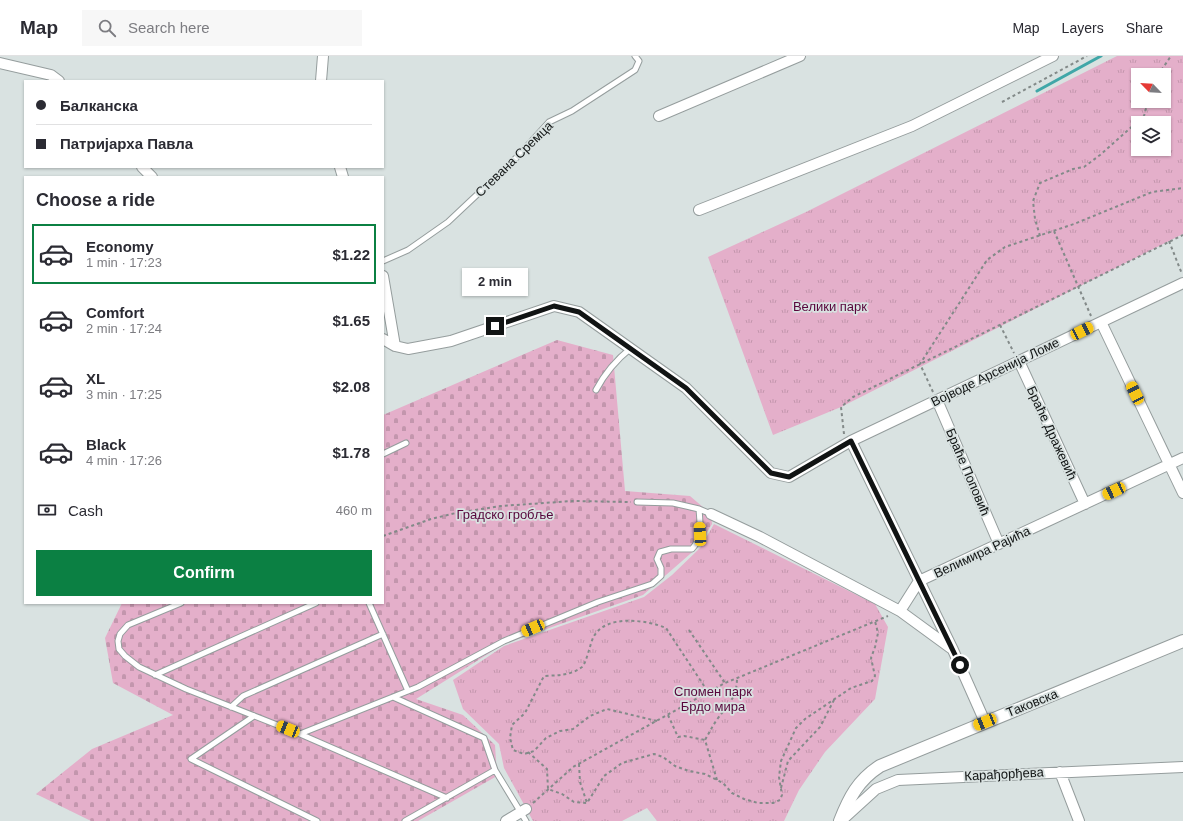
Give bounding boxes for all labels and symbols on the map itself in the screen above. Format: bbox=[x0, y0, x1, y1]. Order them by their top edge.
north arrow bbox=[1131, 68, 1171, 108]
street label: Стевана Сремца bbox=[472, 118, 556, 200]
callout: 2 min bbox=[462, 268, 528, 296]
park label: Велики парк bbox=[793, 299, 867, 314]
route end bbox=[486, 317, 504, 335]
car bbox=[1069, 320, 1095, 342]
street label: Војводе Арсенија Ломе bbox=[929, 334, 1061, 410]
car bbox=[1124, 380, 1146, 406]
street label: Браће Дражевић bbox=[1024, 384, 1080, 482]
street label: Браће Поповић bbox=[943, 426, 993, 518]
car bbox=[1101, 480, 1127, 502]
park label: Градско гробље bbox=[456, 507, 554, 522]
car bbox=[693, 522, 707, 546]
street label: Велимира Рајића bbox=[931, 523, 1033, 581]
car bbox=[520, 618, 546, 638]
route start bbox=[951, 656, 969, 674]
park label: Спомен парк Брдо мира bbox=[674, 684, 752, 714]
street label: Таковска bbox=[1004, 686, 1061, 720]
car bbox=[972, 712, 998, 732]
car bbox=[275, 719, 301, 739]
street label: Карађорђева bbox=[964, 764, 1045, 784]

